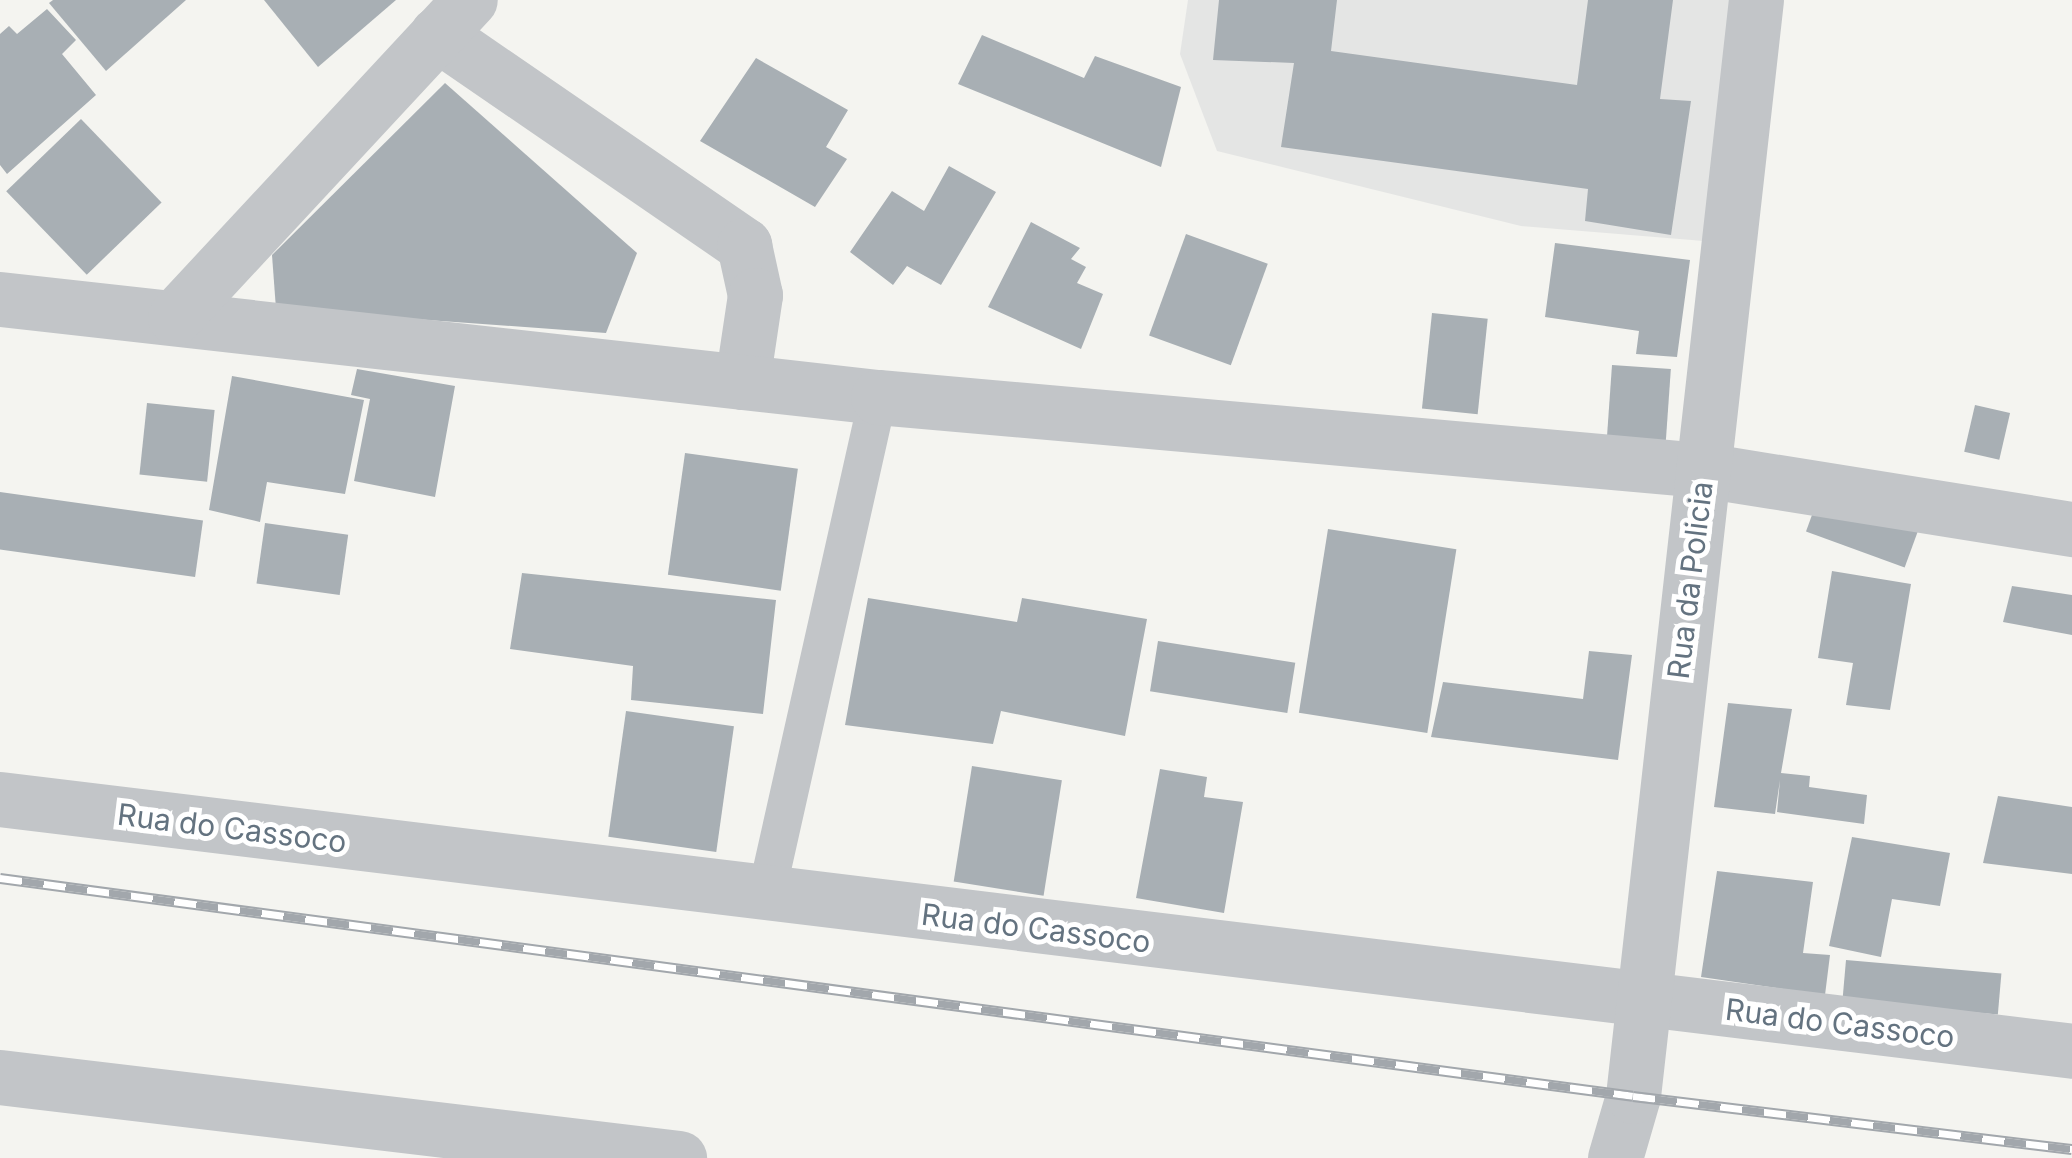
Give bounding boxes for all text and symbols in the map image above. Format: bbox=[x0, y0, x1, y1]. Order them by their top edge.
street label: Rua da Policia bbox=[1660, 479, 1720, 681]
street label: Rua do Cassoco bbox=[115, 796, 349, 860]
street label: Rua do Cassoco bbox=[919, 896, 1153, 960]
street label: Rua do Cassoco bbox=[1723, 991, 1957, 1055]

